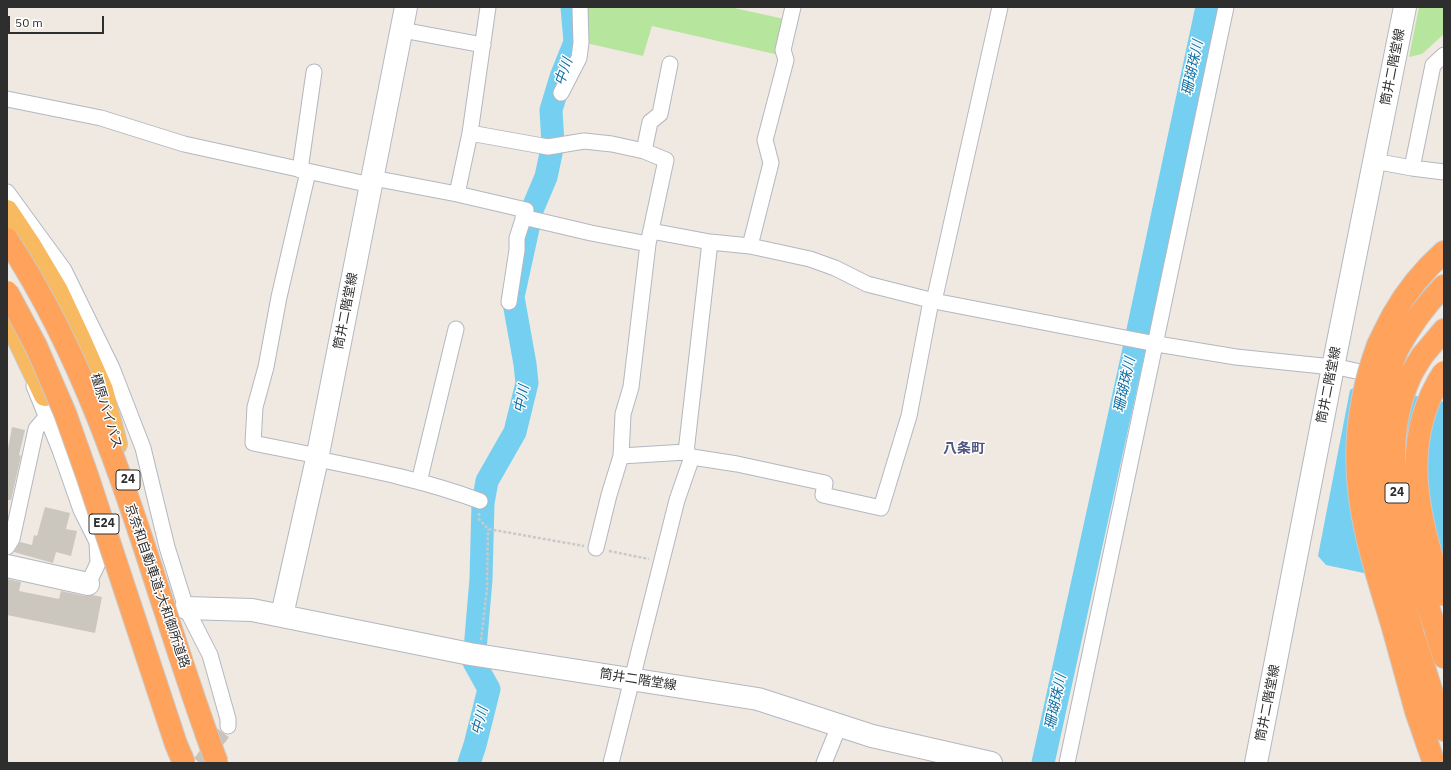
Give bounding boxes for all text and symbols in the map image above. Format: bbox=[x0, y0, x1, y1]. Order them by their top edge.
scale bar bbox=[10, 8, 106, 34]
text: 50 m bbox=[15, 15, 43, 30]
street label: 筒井二階堂線 bbox=[1378, 27, 1408, 107]
water label: 珊瑚珠川 bbox=[1179, 39, 1207, 97]
water label: 中川 bbox=[551, 56, 577, 88]
street label: 筒井二階堂線 bbox=[331, 271, 361, 351]
street label: 筒井二階堂線 bbox=[1314, 345, 1344, 425]
water label: 珊瑚珠川 bbox=[1111, 356, 1139, 414]
street label: 橿原バイパス bbox=[87, 371, 125, 451]
water label: 中川 bbox=[511, 384, 533, 414]
district label: 八条町 bbox=[943, 441, 985, 457]
road number: 24 bbox=[116, 470, 140, 490]
road number: 24 bbox=[1385, 483, 1409, 503]
street label: 京奈和自動車道;大和御所道路 bbox=[121, 502, 193, 670]
road number: E24 bbox=[89, 514, 119, 534]
street label: 筒井二階堂線 bbox=[1253, 663, 1283, 743]
street label: 筒井二階堂線 bbox=[598, 666, 678, 694]
water label: 珊瑚珠川 bbox=[1042, 673, 1070, 731]
water label: 中川 bbox=[468, 705, 492, 737]

